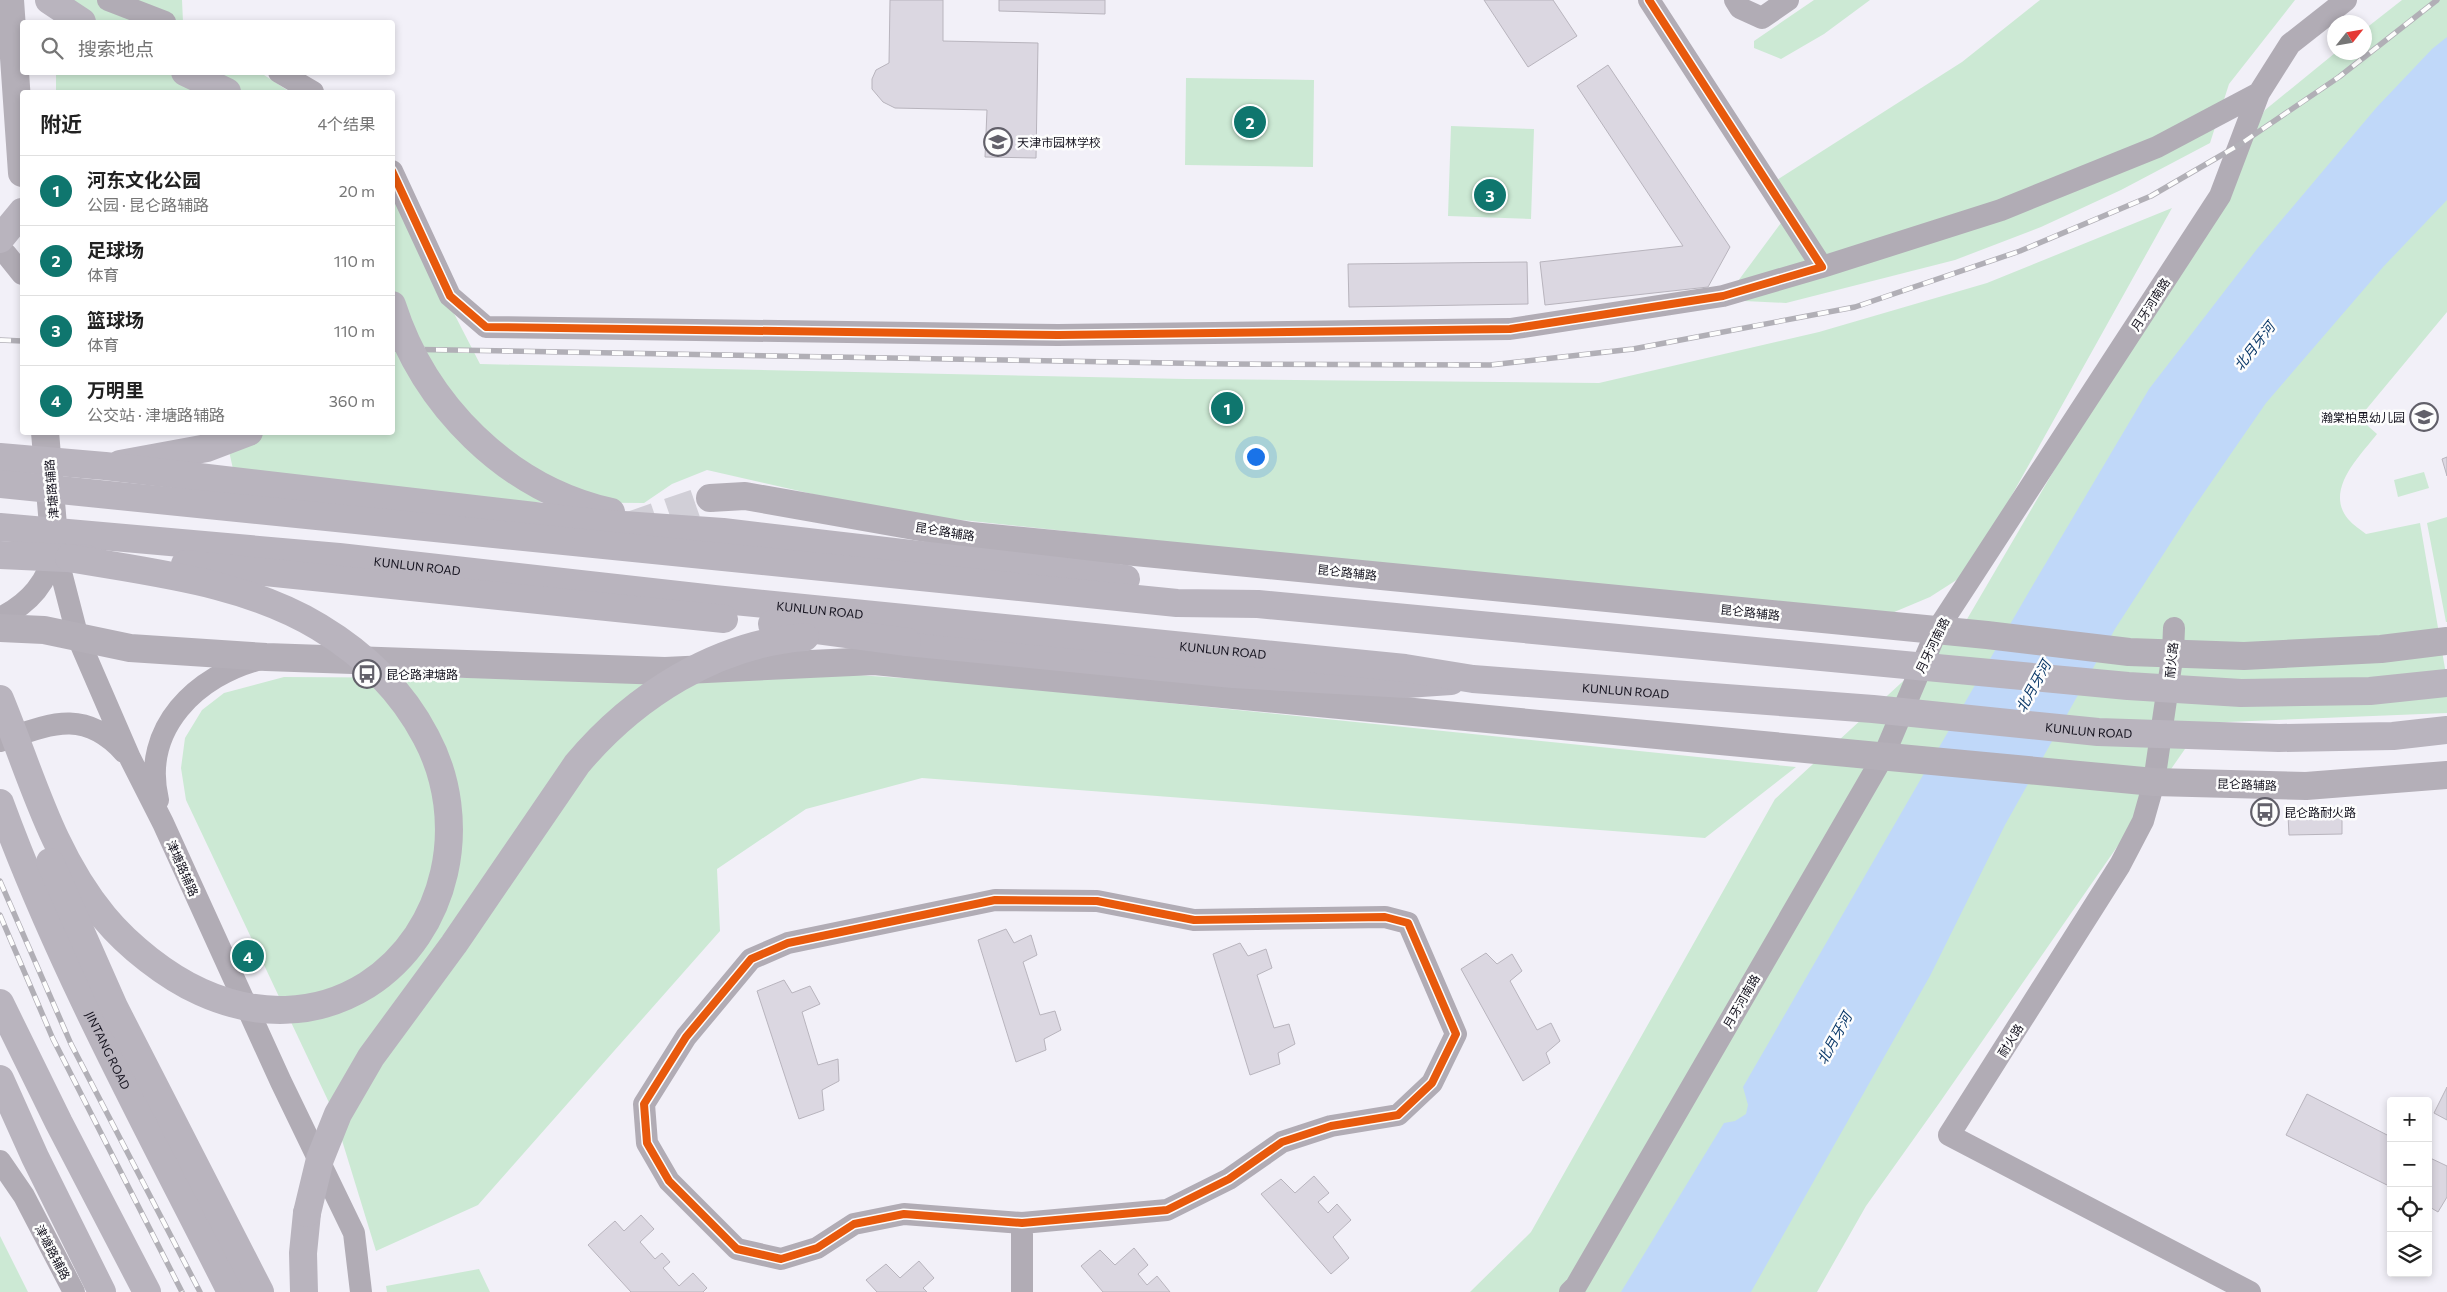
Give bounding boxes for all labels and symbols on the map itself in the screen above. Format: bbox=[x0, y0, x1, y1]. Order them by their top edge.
north arrow bbox=[2327, 15, 2372, 60]
pin: 2 bbox=[1234, 103, 1266, 141]
school or university icon: 天津市园林学校 bbox=[983, 127, 1013, 157]
place label: 天津市园林学校 bbox=[1017, 135, 1101, 149]
pin: 3 bbox=[1474, 176, 1506, 214]
street label: 月牙河南路 bbox=[2128, 275, 2172, 333]
water label: 北月牙河 bbox=[2230, 316, 2280, 373]
pin: 1 bbox=[1211, 389, 1243, 427]
school or university icon: 瀚棠柏思幼儿园 bbox=[2409, 402, 2439, 432]
place label: 瀚棠柏思幼儿园 bbox=[2321, 410, 2405, 424]
your location bbox=[1243, 444, 1269, 470]
street label: 津塘路辅路 bbox=[41, 458, 61, 520]
street label: 昆仑路辅路 bbox=[914, 519, 976, 543]
street label: KUNLUN ROAD bbox=[373, 554, 461, 578]
street label: 昆仑路辅路 bbox=[1316, 562, 1378, 582]
street label: KUNLUN ROAD bbox=[776, 598, 864, 621]
street label: 昆仑路辅路 bbox=[1719, 602, 1781, 622]
street label: 月牙河南路 bbox=[1913, 615, 1951, 675]
street label: KUNLUN ROAD bbox=[1179, 639, 1267, 661]
street label: 耐火路 bbox=[2162, 641, 2180, 679]
water label: 北月牙河 bbox=[2012, 655, 2055, 715]
bus stop icon: 昆仑路津塘路 bbox=[352, 659, 382, 689]
place label: 昆仑路津塘路 bbox=[386, 667, 458, 681]
street label: KUNLUN ROAD bbox=[1582, 680, 1670, 701]
street label: KUNLUN ROAD bbox=[2045, 720, 2133, 740]
street label: 昆仑路辅路 bbox=[2217, 776, 2277, 792]
bus stop icon: 昆仑路耐火路 bbox=[2250, 797, 2280, 827]
place label: 昆仑路耐火路 bbox=[2284, 805, 2356, 819]
street label: 津塘路辅路 bbox=[164, 838, 202, 898]
pin: 4 bbox=[232, 937, 264, 975]
street label: 月牙河南路 bbox=[1720, 972, 1762, 1030]
water label: 北月牙河 bbox=[1813, 1007, 1856, 1067]
street label: JINTANG ROAD bbox=[82, 1009, 134, 1092]
street label: 耐火路 bbox=[1995, 1021, 2025, 1059]
street label: 津塘路辅路 bbox=[33, 1222, 73, 1282]

